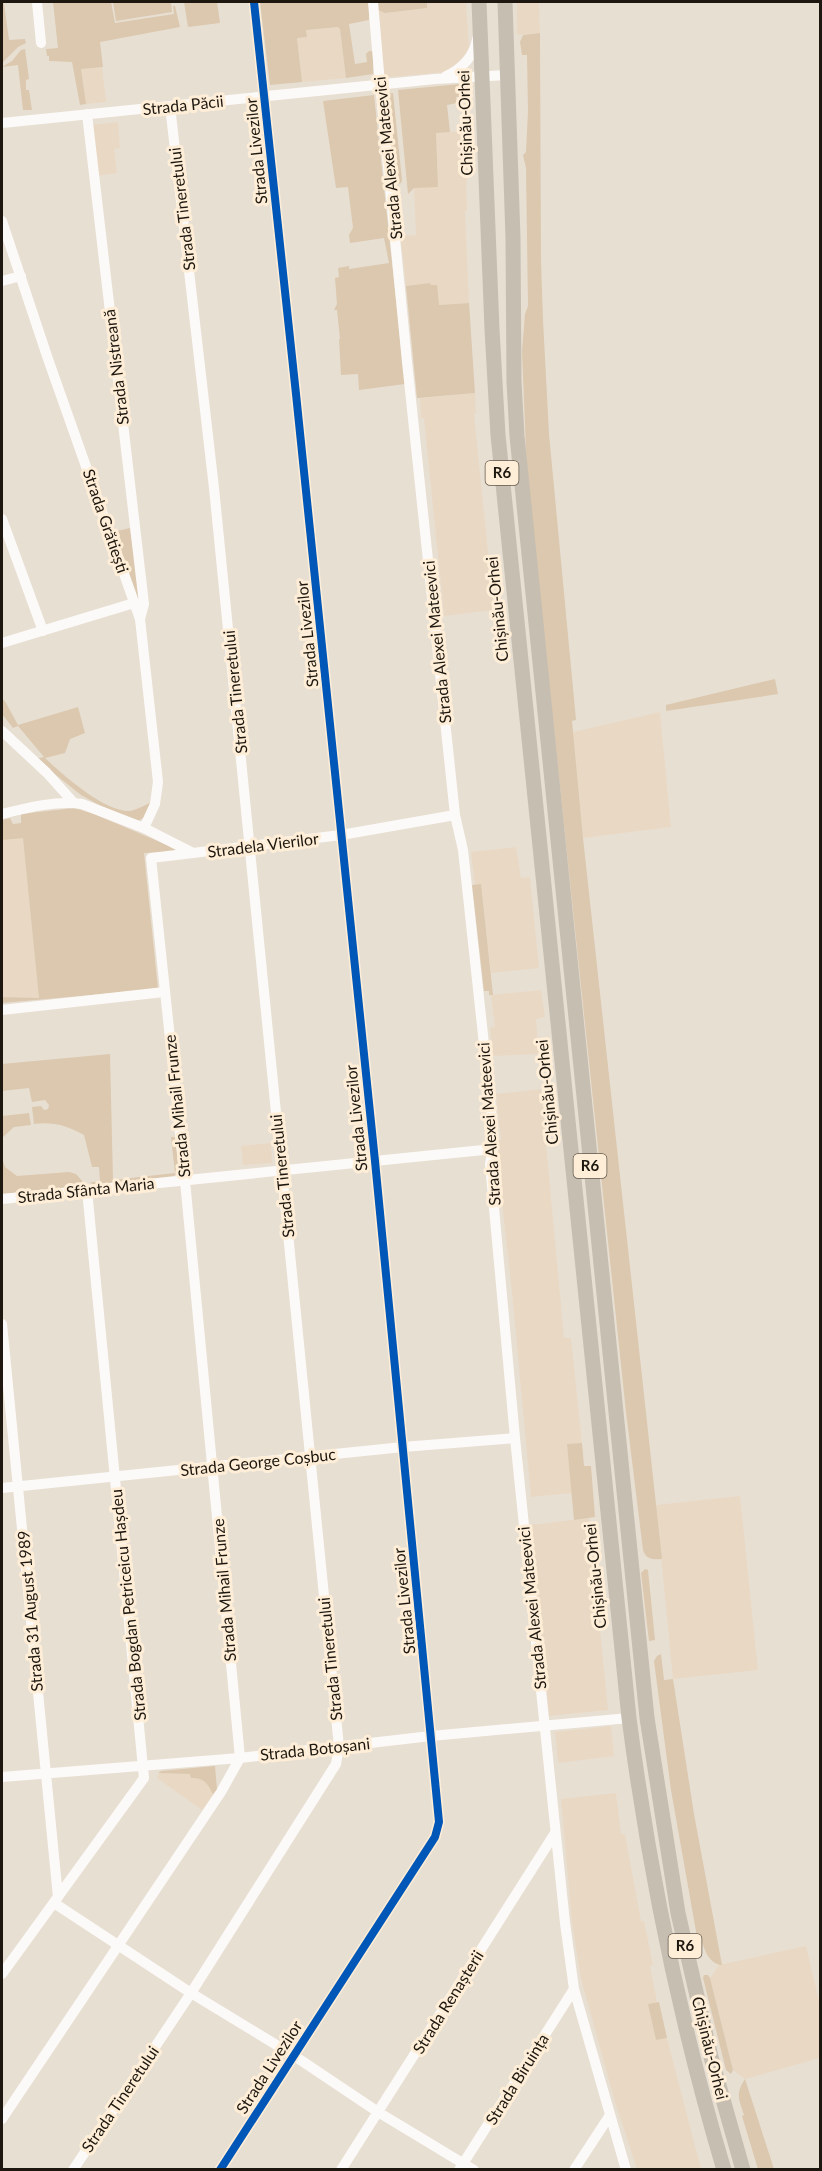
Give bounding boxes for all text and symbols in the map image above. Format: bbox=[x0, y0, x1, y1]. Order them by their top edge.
street label: Chișinău-Orhei bbox=[453, 70, 476, 176]
street label: Strada Alexei Mateevici bbox=[370, 76, 405, 240]
street label: Strada Păcii bbox=[142, 91, 224, 118]
street label: Strada Livezilor bbox=[240, 97, 271, 205]
street label: Strada Tineretului bbox=[165, 146, 198, 272]
street label: Strada Nistreană bbox=[99, 308, 132, 426]
road number: R6 bbox=[486, 461, 518, 485]
street label: Strada Grătiești bbox=[80, 466, 133, 575]
street label: Chișinău-Orhei bbox=[482, 556, 511, 663]
street label: Strada Alexei Mateevici bbox=[419, 560, 454, 724]
street label: Strada Livezilor bbox=[291, 580, 322, 688]
street label: Strada Tineretului bbox=[219, 629, 250, 755]
street label: Stradela Vierilor bbox=[206, 828, 320, 861]
street label: Strada Mihail Frunze bbox=[160, 1034, 193, 1178]
street label: Chișinău-Orhei bbox=[532, 1039, 561, 1146]
street label: Strada Alexei Mateevici bbox=[473, 1042, 504, 1206]
street label: Strada Livezilor bbox=[340, 1064, 371, 1172]
street label: Strada Tineretului bbox=[266, 1113, 297, 1239]
road number: R6 bbox=[574, 1154, 606, 1178]
street label: Strada Sfânta Maria bbox=[17, 1173, 155, 1206]
street label: Strada George Coșbuc bbox=[179, 1444, 337, 1479]
street label: Strada Bogdan Petriceicu Hașdeu bbox=[106, 1488, 149, 1722]
street label: Strada Mihail Frunze bbox=[208, 1518, 239, 1662]
street label: Chișinău-Orhei bbox=[580, 1523, 609, 1630]
street label: Strada Alexei Mateevici bbox=[514, 1526, 549, 1690]
street label: Strada 31 August 1989 bbox=[13, 1530, 46, 1692]
street label: Strada Livezilor bbox=[388, 1547, 419, 1655]
street label: Strada Tineretului bbox=[314, 1596, 345, 1722]
street label: Strada Botoșani bbox=[259, 1733, 371, 1764]
road number: R6 bbox=[668, 1934, 702, 1958]
street label: Strada Renașterii bbox=[408, 1947, 487, 2057]
street label: Chișinău-Orhei bbox=[688, 1994, 732, 2101]
street label: Strada Livezilor bbox=[231, 2017, 306, 2117]
street label: Strada Biruința bbox=[481, 2030, 552, 2128]
street label: Strada Tineretului bbox=[77, 2042, 162, 2155]

